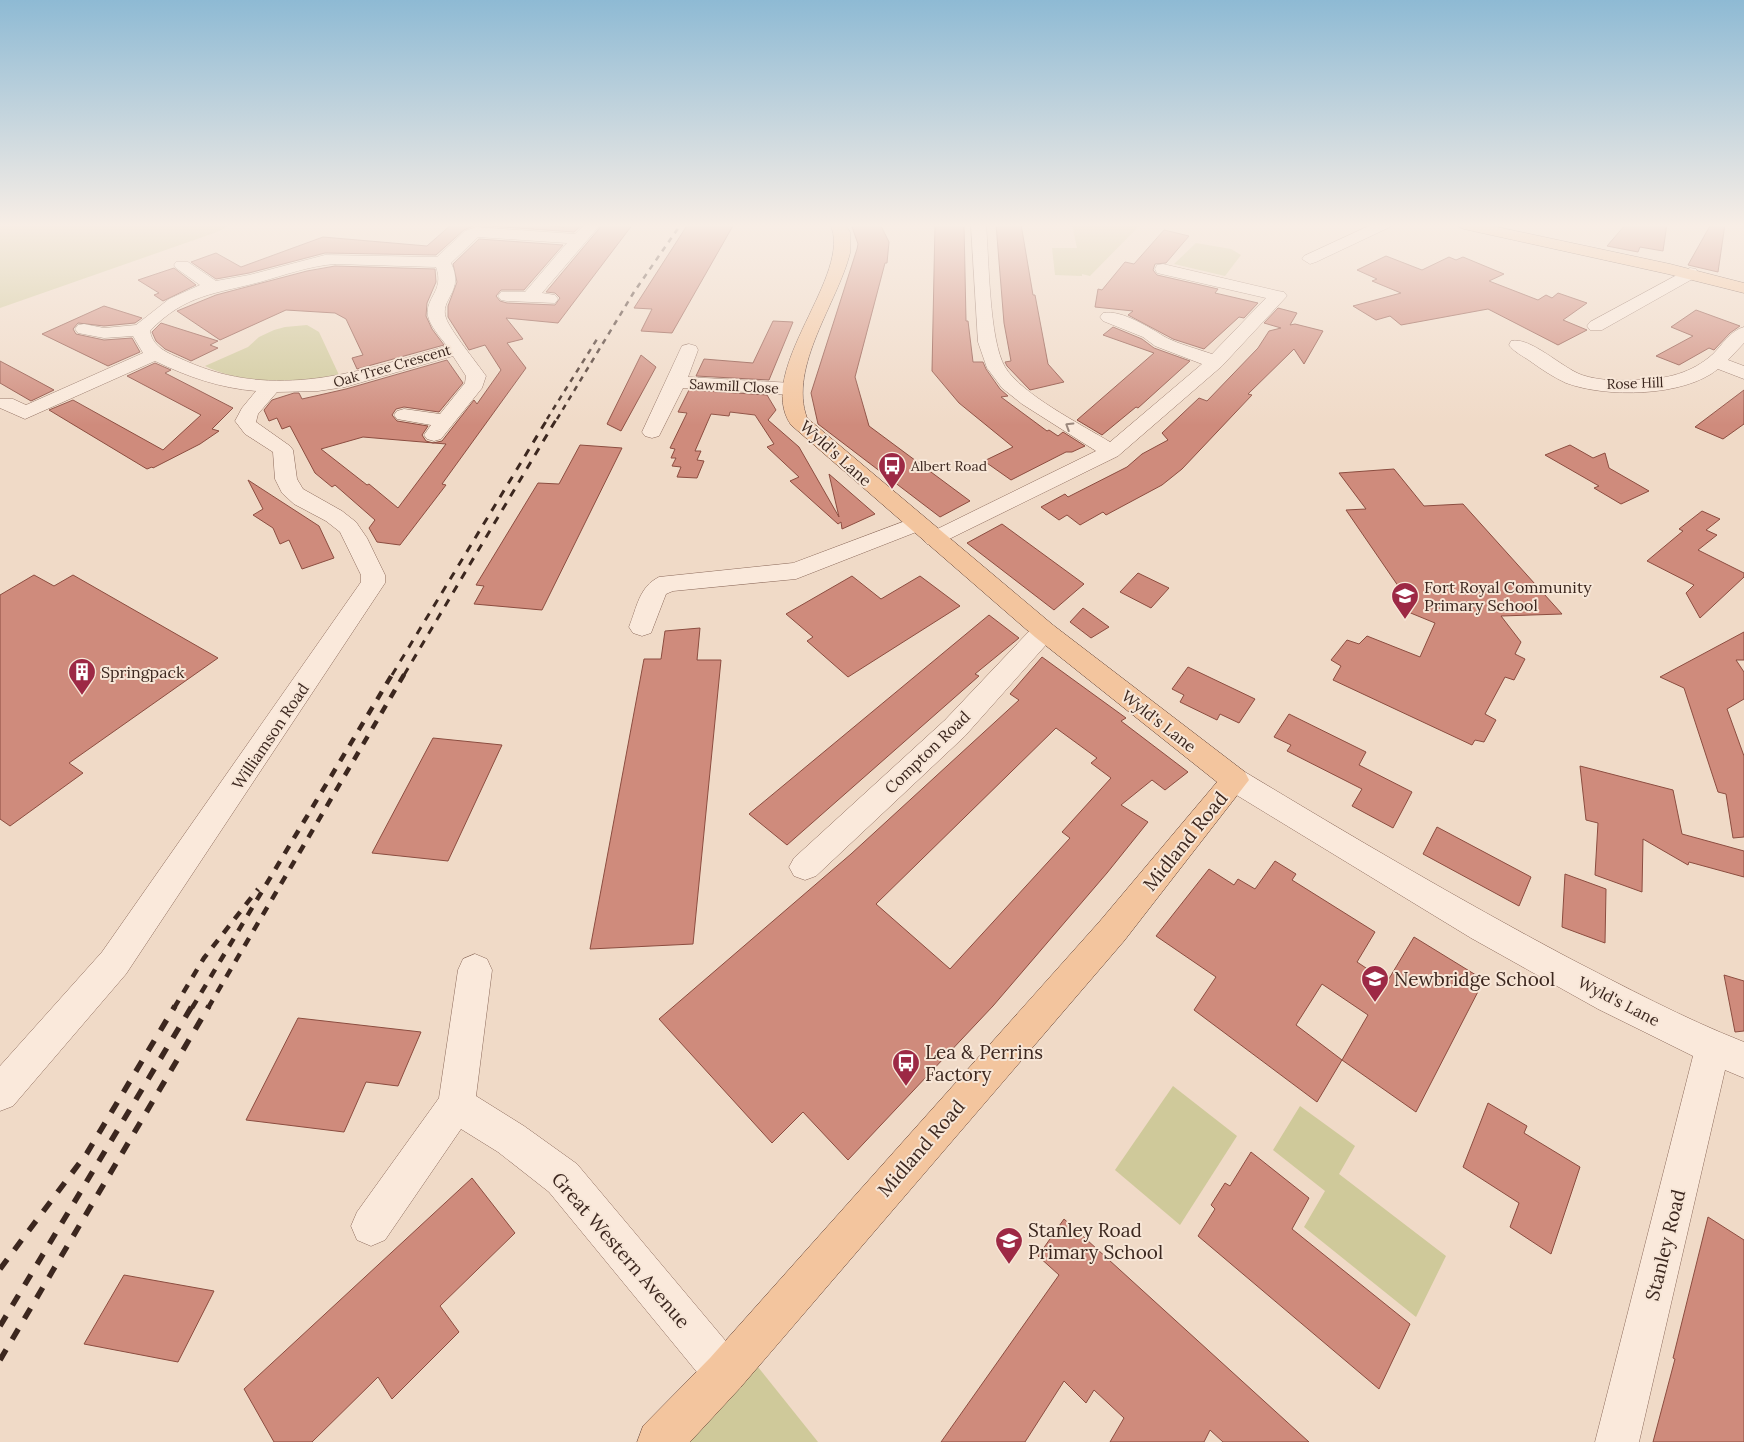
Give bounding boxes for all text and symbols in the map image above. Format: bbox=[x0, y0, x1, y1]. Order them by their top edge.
street label: Oak Tree Crescent bbox=[331, 340, 453, 391]
street label: Rose Hill bbox=[1606, 373, 1664, 393]
street label: Sawmill Close bbox=[689, 375, 780, 397]
street label: Wyld's Lane bbox=[796, 416, 876, 490]
one-way arrow bbox=[1066, 423, 1075, 432]
bus stop icon: Albert Road bbox=[877, 451, 907, 490]
place label: Albert Road bbox=[910, 457, 987, 475]
place label: Fort Royal Community Primary School bbox=[1424, 577, 1592, 615]
school or university icon: Fort Royal Community Primary School bbox=[1390, 581, 1420, 620]
building icon: Springpack bbox=[67, 657, 97, 696]
place label: Springpack bbox=[101, 662, 185, 682]
street label: Williamson Road bbox=[227, 679, 313, 793]
street label: Wyld's Lane bbox=[1118, 686, 1201, 757]
street label: Compton Road bbox=[880, 706, 974, 798]
street label: Midland Road bbox=[1138, 786, 1232, 896]
school or university icon: Newbridge School bbox=[1360, 964, 1390, 1003]
place label: Newbridge School bbox=[1394, 967, 1555, 991]
street label: Wyld's Lane bbox=[1575, 972, 1664, 1030]
place label: Lea & Perrins Factory bbox=[925, 1040, 1043, 1086]
bus stop icon: Lea & Perrins Factory bbox=[891, 1048, 921, 1087]
street label: Midland Road bbox=[872, 1094, 970, 1202]
street label: Great Western Avenue bbox=[547, 1167, 695, 1333]
street label: Stanley Road bbox=[1640, 1187, 1690, 1303]
place label: Stanley Road Primary School bbox=[1028, 1218, 1163, 1264]
school or university icon: Stanley Road Primary School bbox=[994, 1226, 1024, 1265]

